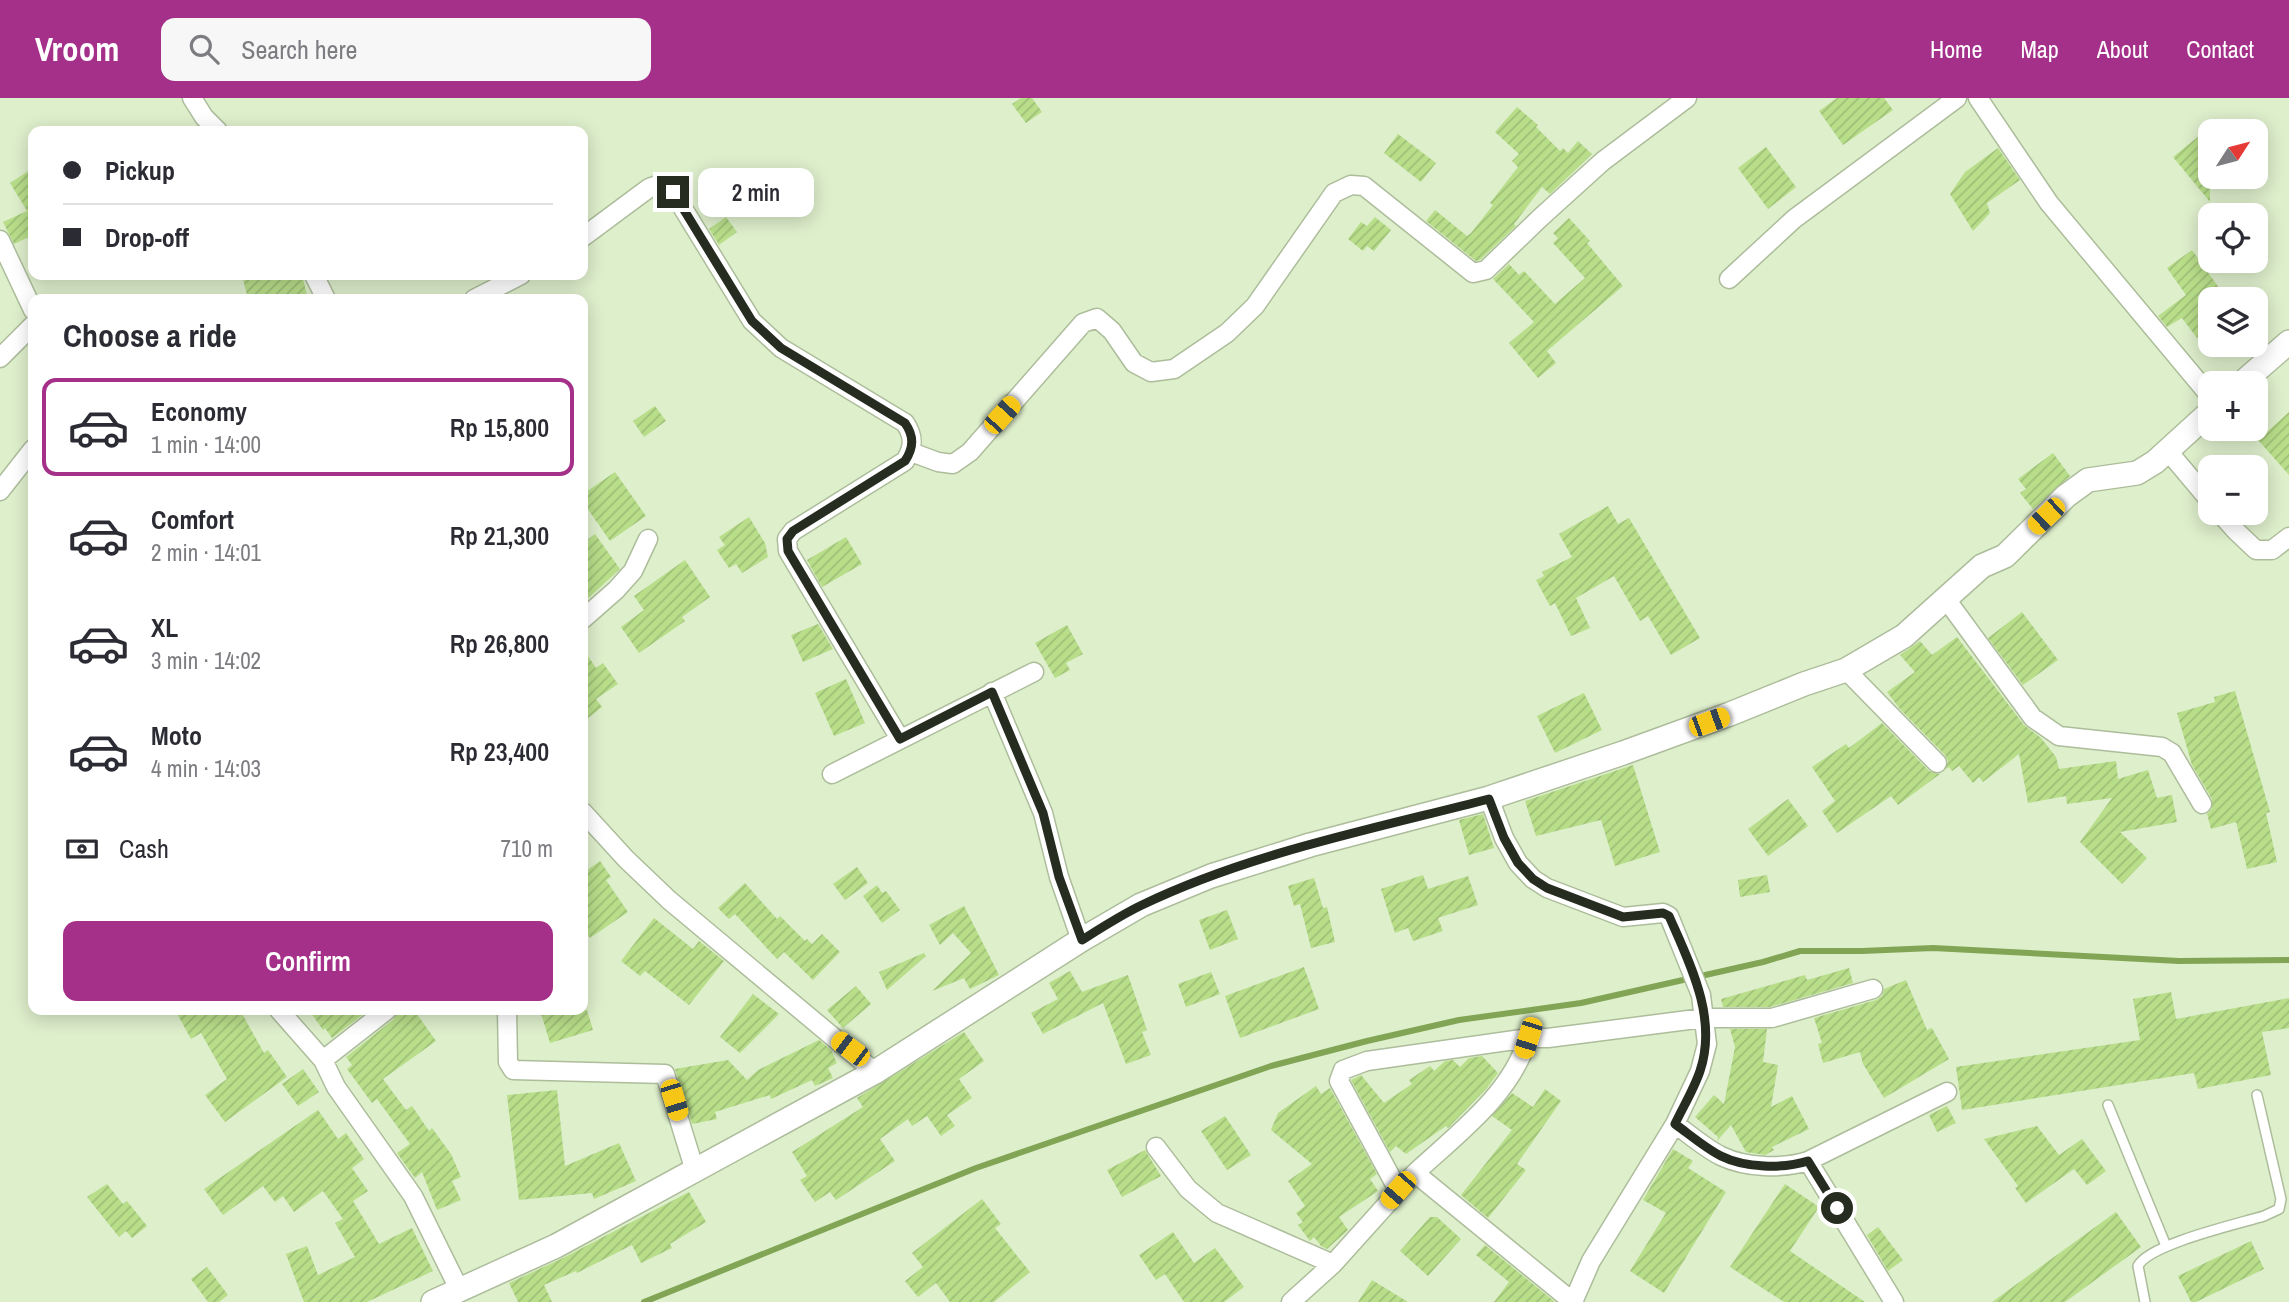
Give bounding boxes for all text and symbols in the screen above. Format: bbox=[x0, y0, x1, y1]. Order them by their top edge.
search box bbox=[161, 18, 651, 81]
text: Vroom bbox=[35, 27, 119, 71]
icon: search bbox=[185, 30, 223, 68]
text: Search here bbox=[241, 32, 357, 67]
text: Home bbox=[1930, 33, 1982, 65]
text: Map bbox=[2020, 33, 2059, 65]
text: About bbox=[2097, 33, 2148, 65]
text: Contact bbox=[2186, 33, 2254, 65]
north arrow bbox=[2198, 119, 2268, 189]
map controls bbox=[2198, 119, 2268, 525]
text: Pickup bbox=[105, 153, 175, 188]
callout: 2 min bbox=[698, 168, 813, 217]
route end bbox=[657, 176, 689, 208]
text: 2 min bbox=[732, 177, 780, 208]
button: locate bbox=[2198, 203, 2268, 273]
text: Drop-off bbox=[105, 220, 189, 255]
button: layers bbox=[2198, 287, 2268, 357]
text: Choose a ride bbox=[63, 314, 237, 357]
button: + bbox=[2198, 371, 2268, 441]
car bbox=[981, 392, 1024, 438]
text: Economy bbox=[151, 394, 247, 429]
icon: car bbox=[67, 396, 130, 459]
text: Rp 15,800 bbox=[450, 410, 549, 445]
text: 1 min · 14:00 bbox=[151, 429, 261, 460]
button: − bbox=[2198, 455, 2268, 525]
car bbox=[2024, 494, 2069, 538]
text: Comfort bbox=[151, 502, 234, 537]
icon: car bbox=[67, 504, 130, 567]
text: Rp 21,300 bbox=[450, 518, 549, 553]
text: 2 min · 14:01 bbox=[151, 537, 261, 568]
text: XL bbox=[151, 610, 178, 645]
icon: car bbox=[67, 612, 130, 675]
text: Rp 26,800 bbox=[450, 626, 549, 661]
text: 3 min · 14:02 bbox=[151, 645, 261, 676]
car bbox=[1686, 705, 1733, 739]
text: Moto bbox=[151, 718, 202, 753]
icon: car bbox=[67, 720, 130, 783]
text: Rp 23,400 bbox=[450, 734, 549, 769]
text: 4 min · 14:03 bbox=[151, 753, 261, 784]
icon: cash bbox=[63, 830, 101, 868]
text: Cash bbox=[119, 831, 169, 866]
text: 710 m bbox=[501, 833, 553, 864]
button: Confirm bbox=[63, 921, 553, 1001]
car bbox=[1512, 1015, 1545, 1061]
car bbox=[827, 1028, 874, 1070]
car bbox=[658, 1077, 691, 1123]
car bbox=[1377, 1167, 1420, 1213]
route start bbox=[1821, 1192, 1853, 1224]

